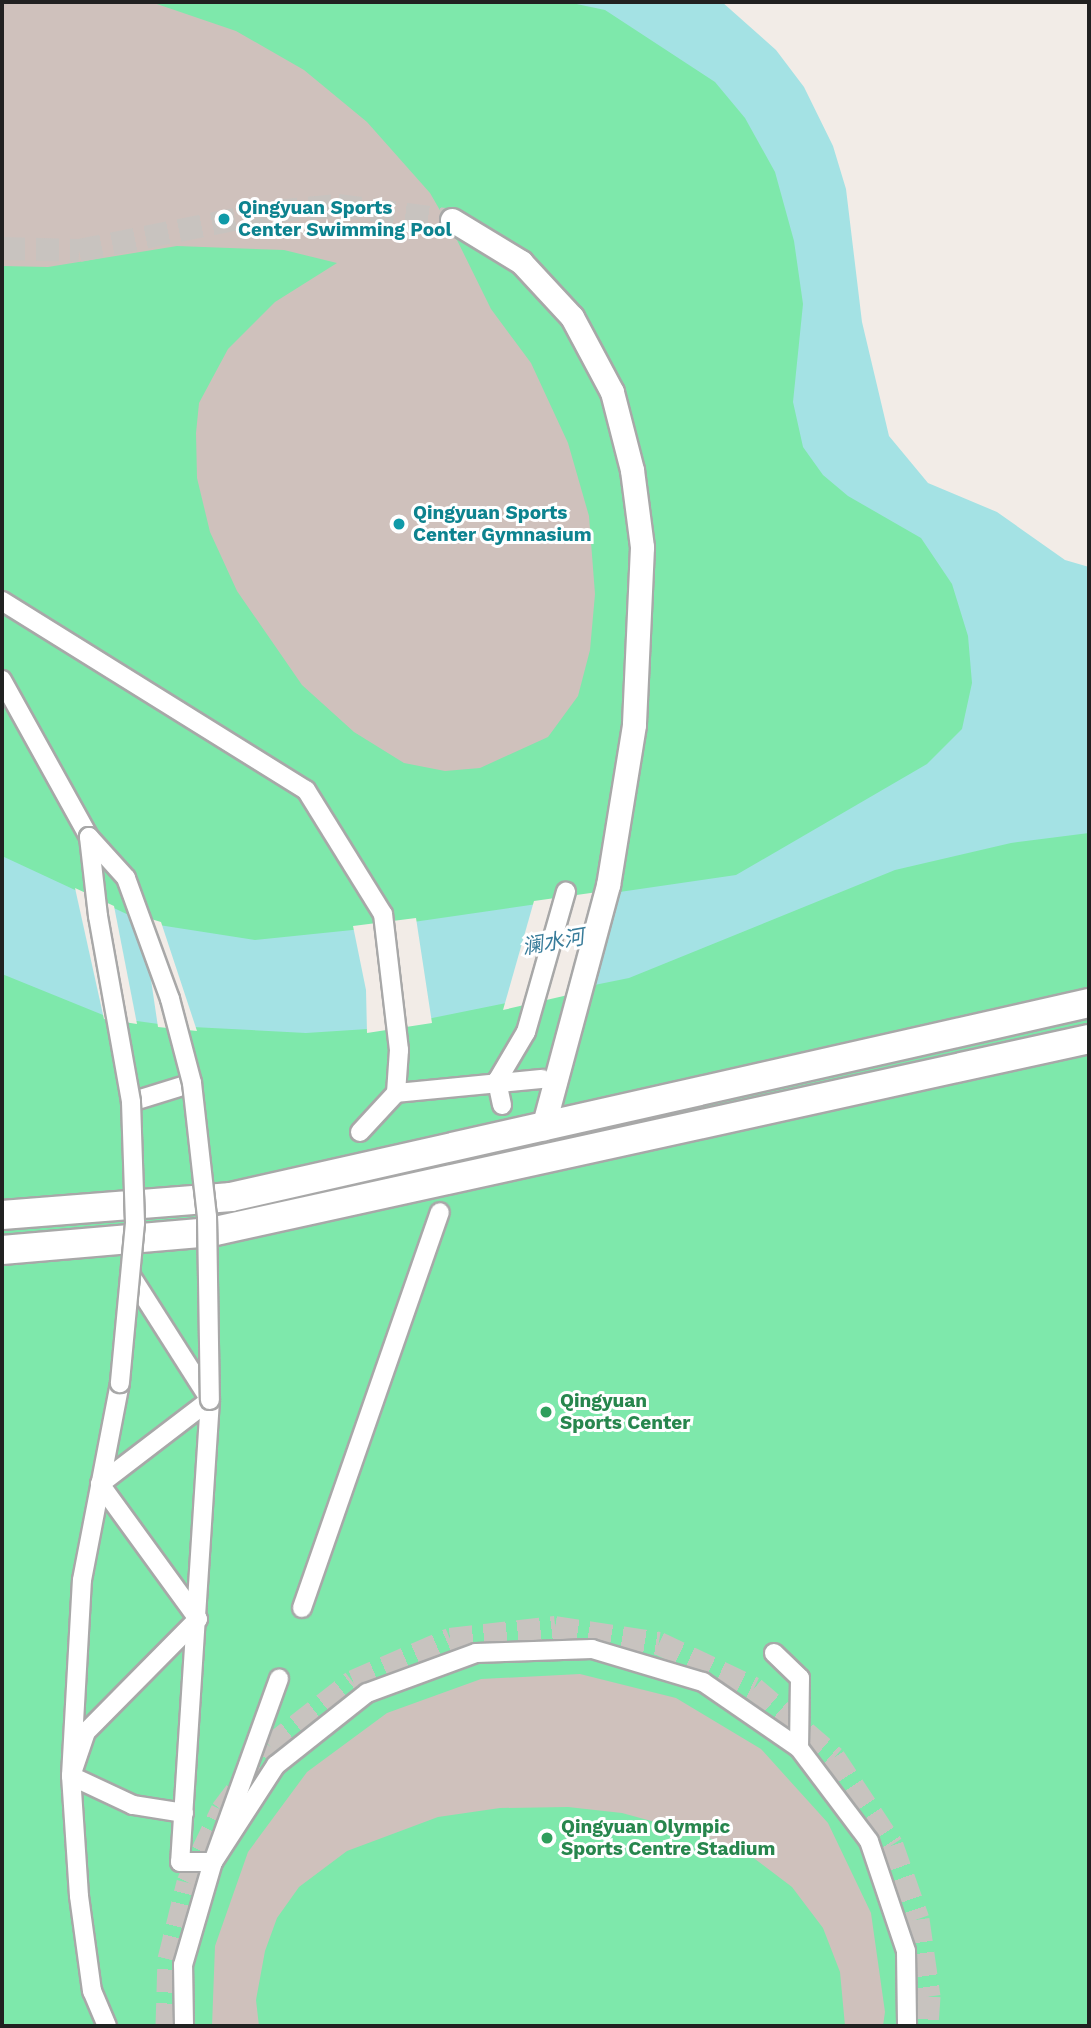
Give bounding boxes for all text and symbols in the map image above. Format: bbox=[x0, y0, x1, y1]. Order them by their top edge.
place label: Qingyuan Sports Center Swimming Pool bbox=[238, 197, 452, 241]
marker: Qingyuan Sports Center Swimming Pool bbox=[216, 211, 232, 227]
place label: Qingyuan Sports Center Gymnasium bbox=[413, 502, 592, 546]
marker: Qingyuan Sports Center Gymnasium bbox=[391, 516, 407, 532]
water label: 澜水河 bbox=[520, 924, 586, 960]
place label: Qingyuan Sports Center bbox=[560, 1390, 690, 1434]
marker: Qingyuan Sports Center bbox=[538, 1404, 554, 1420]
place label: Qingyuan Olympic Sports Centre Stadium bbox=[561, 1816, 776, 1860]
marker: Qingyuan Olympic Sports Centre Stadium bbox=[539, 1830, 555, 1846]

